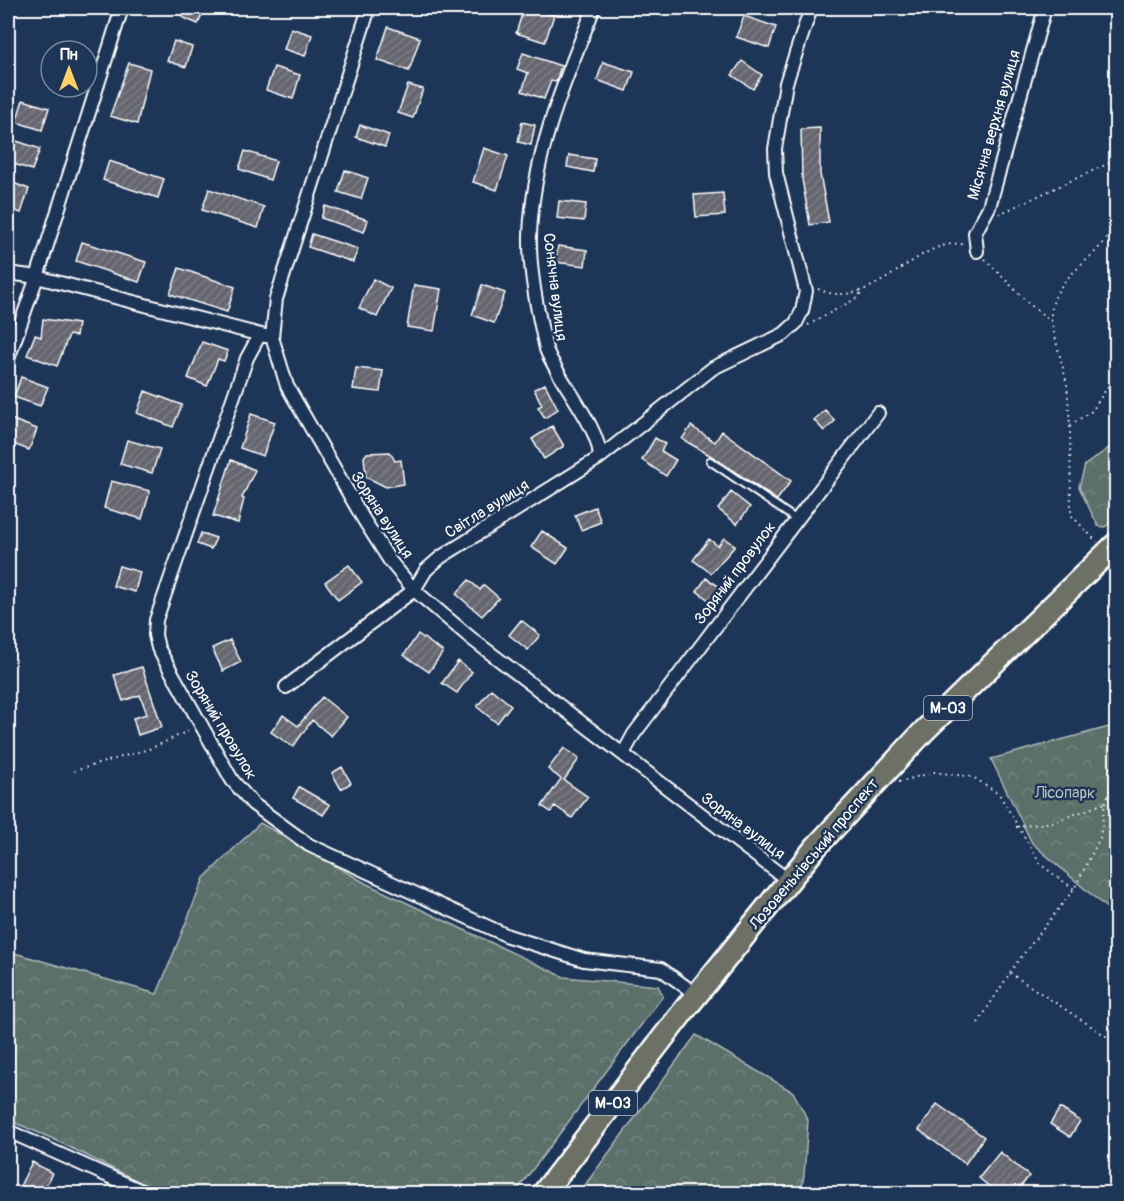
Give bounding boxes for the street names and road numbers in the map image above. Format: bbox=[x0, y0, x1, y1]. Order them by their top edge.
street label: Місячна верхня вулиця bbox=[963, 48, 1025, 202]
street label: Сонячна вулиця bbox=[538, 232, 572, 342]
street label: Зоряна вулиця bbox=[346, 468, 418, 562]
street label: Світла вулиця bbox=[441, 475, 533, 543]
street label: Зоряний провулок bbox=[690, 518, 780, 628]
street label: Зоряний провулок bbox=[181, 667, 261, 783]
road number: М-03 bbox=[924, 696, 972, 720]
street label: Лозовеньківський проспект bbox=[744, 774, 883, 934]
street label: Зоряна вулиця bbox=[697, 788, 789, 864]
road number: М-03 bbox=[589, 1091, 637, 1115]

